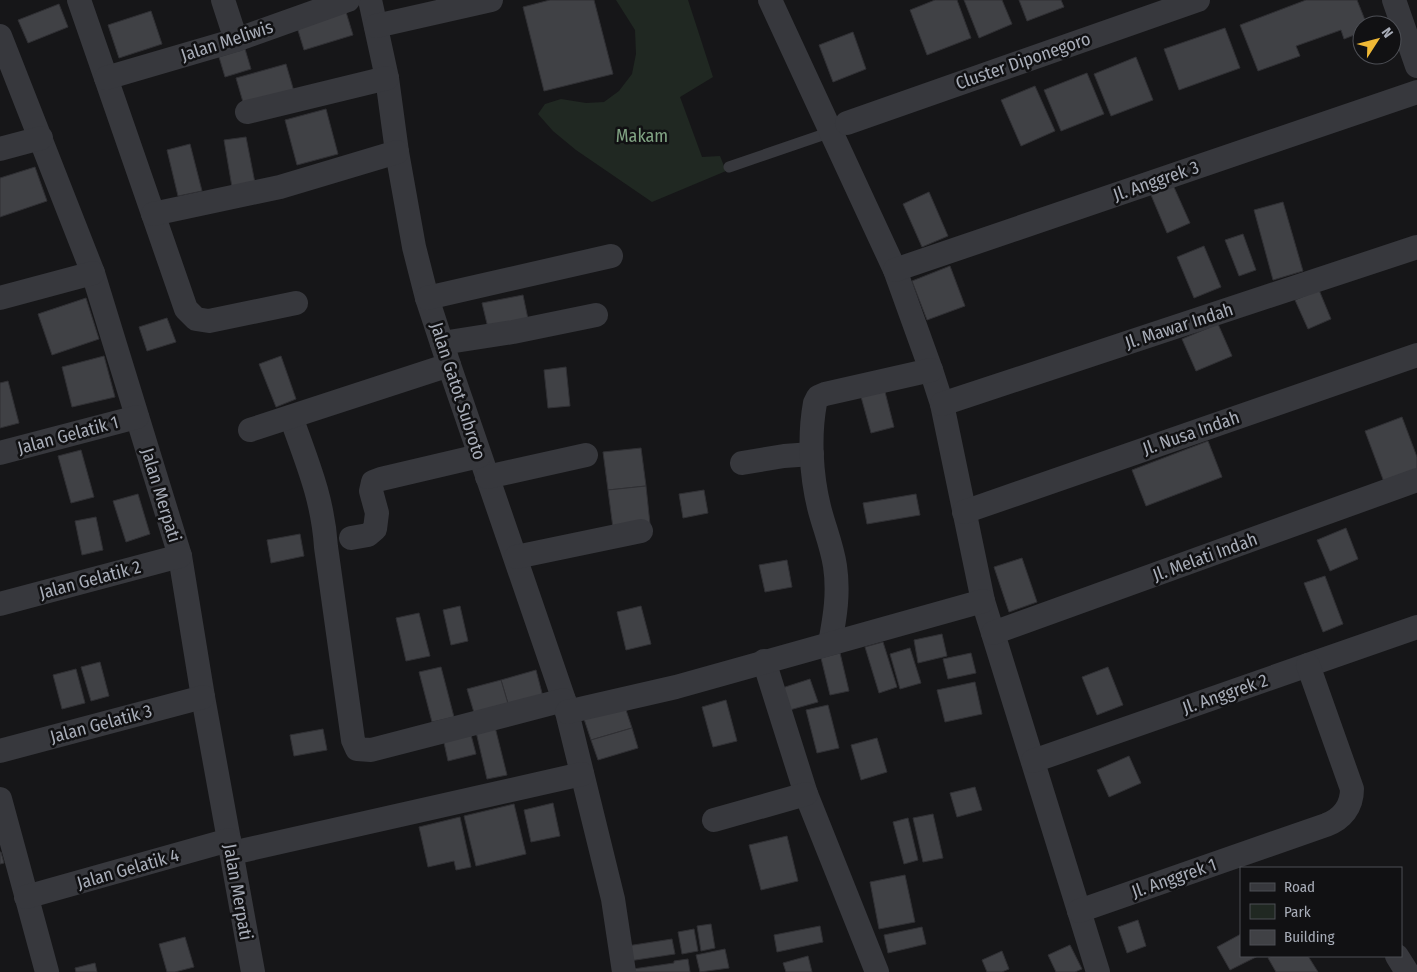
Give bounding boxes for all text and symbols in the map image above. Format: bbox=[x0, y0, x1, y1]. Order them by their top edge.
north arrow bbox=[1352, 15, 1402, 65]
street label: Jalan Meliwis bbox=[178, 16, 276, 66]
text: N bbox=[1378, 24, 1396, 41]
street label: Cluster Diponegoro bbox=[953, 28, 1093, 94]
park label: Makam bbox=[616, 125, 668, 147]
street label: Jl. Anggrek 3 bbox=[1110, 156, 1202, 206]
street label: Jl. Mawar Indah bbox=[1122, 298, 1236, 354]
street label: Jalan Gatot Subroto bbox=[425, 319, 491, 463]
street label: Jl. Nusa Indah bbox=[1140, 406, 1242, 460]
street label: Jalan Gelatik 1 bbox=[15, 411, 121, 459]
street label: Jalan Merpati bbox=[136, 445, 186, 545]
street label: Jl. Melati Indah bbox=[1150, 528, 1260, 586]
street label: Jalan Gelatik 2 bbox=[37, 556, 143, 604]
street label: Jl. Anggrek 2 bbox=[1179, 669, 1271, 719]
street label: Jalan Gelatik 3 bbox=[48, 700, 154, 748]
street label: Jalan Merpati bbox=[219, 842, 257, 942]
street label: Jalan Gelatik 4 bbox=[74, 844, 182, 894]
street label: Jl. Anggrek 1 bbox=[1129, 853, 1219, 903]
legend bbox=[1240, 867, 1402, 957]
text: Road bbox=[1284, 878, 1315, 896]
text: Park bbox=[1284, 903, 1311, 921]
text: Building bbox=[1284, 928, 1335, 946]

